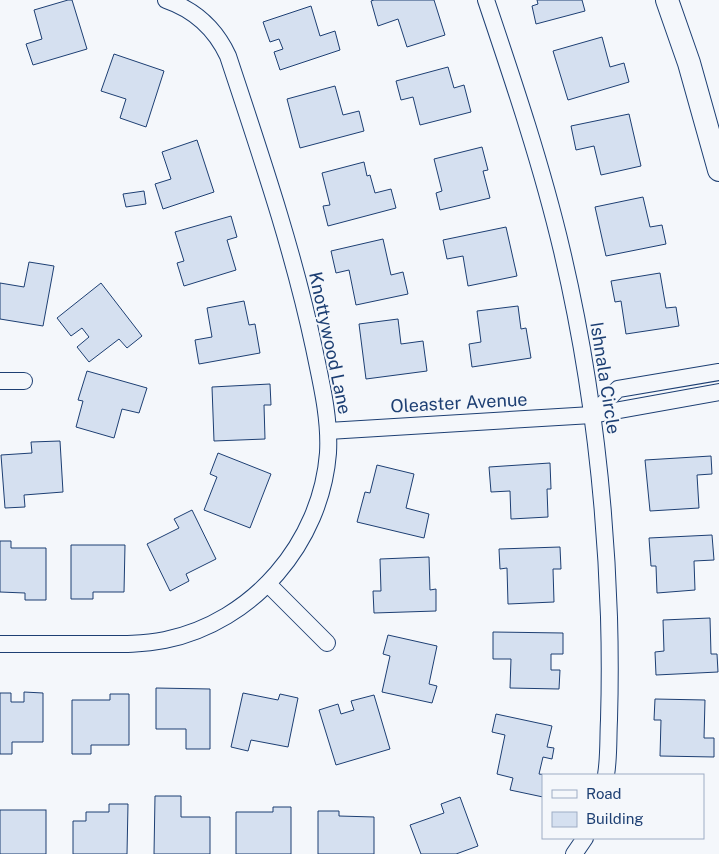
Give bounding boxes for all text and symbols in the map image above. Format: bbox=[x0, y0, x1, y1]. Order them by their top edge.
street label: Knottywood Lane bbox=[305, 270, 356, 416]
street label: Ishnala Circle bbox=[586, 320, 625, 436]
street label: Oleaster Avenue bbox=[390, 388, 528, 417]
legend bbox=[542, 774, 704, 839]
text: Road bbox=[586, 785, 622, 802]
text: Building bbox=[586, 810, 644, 827]

